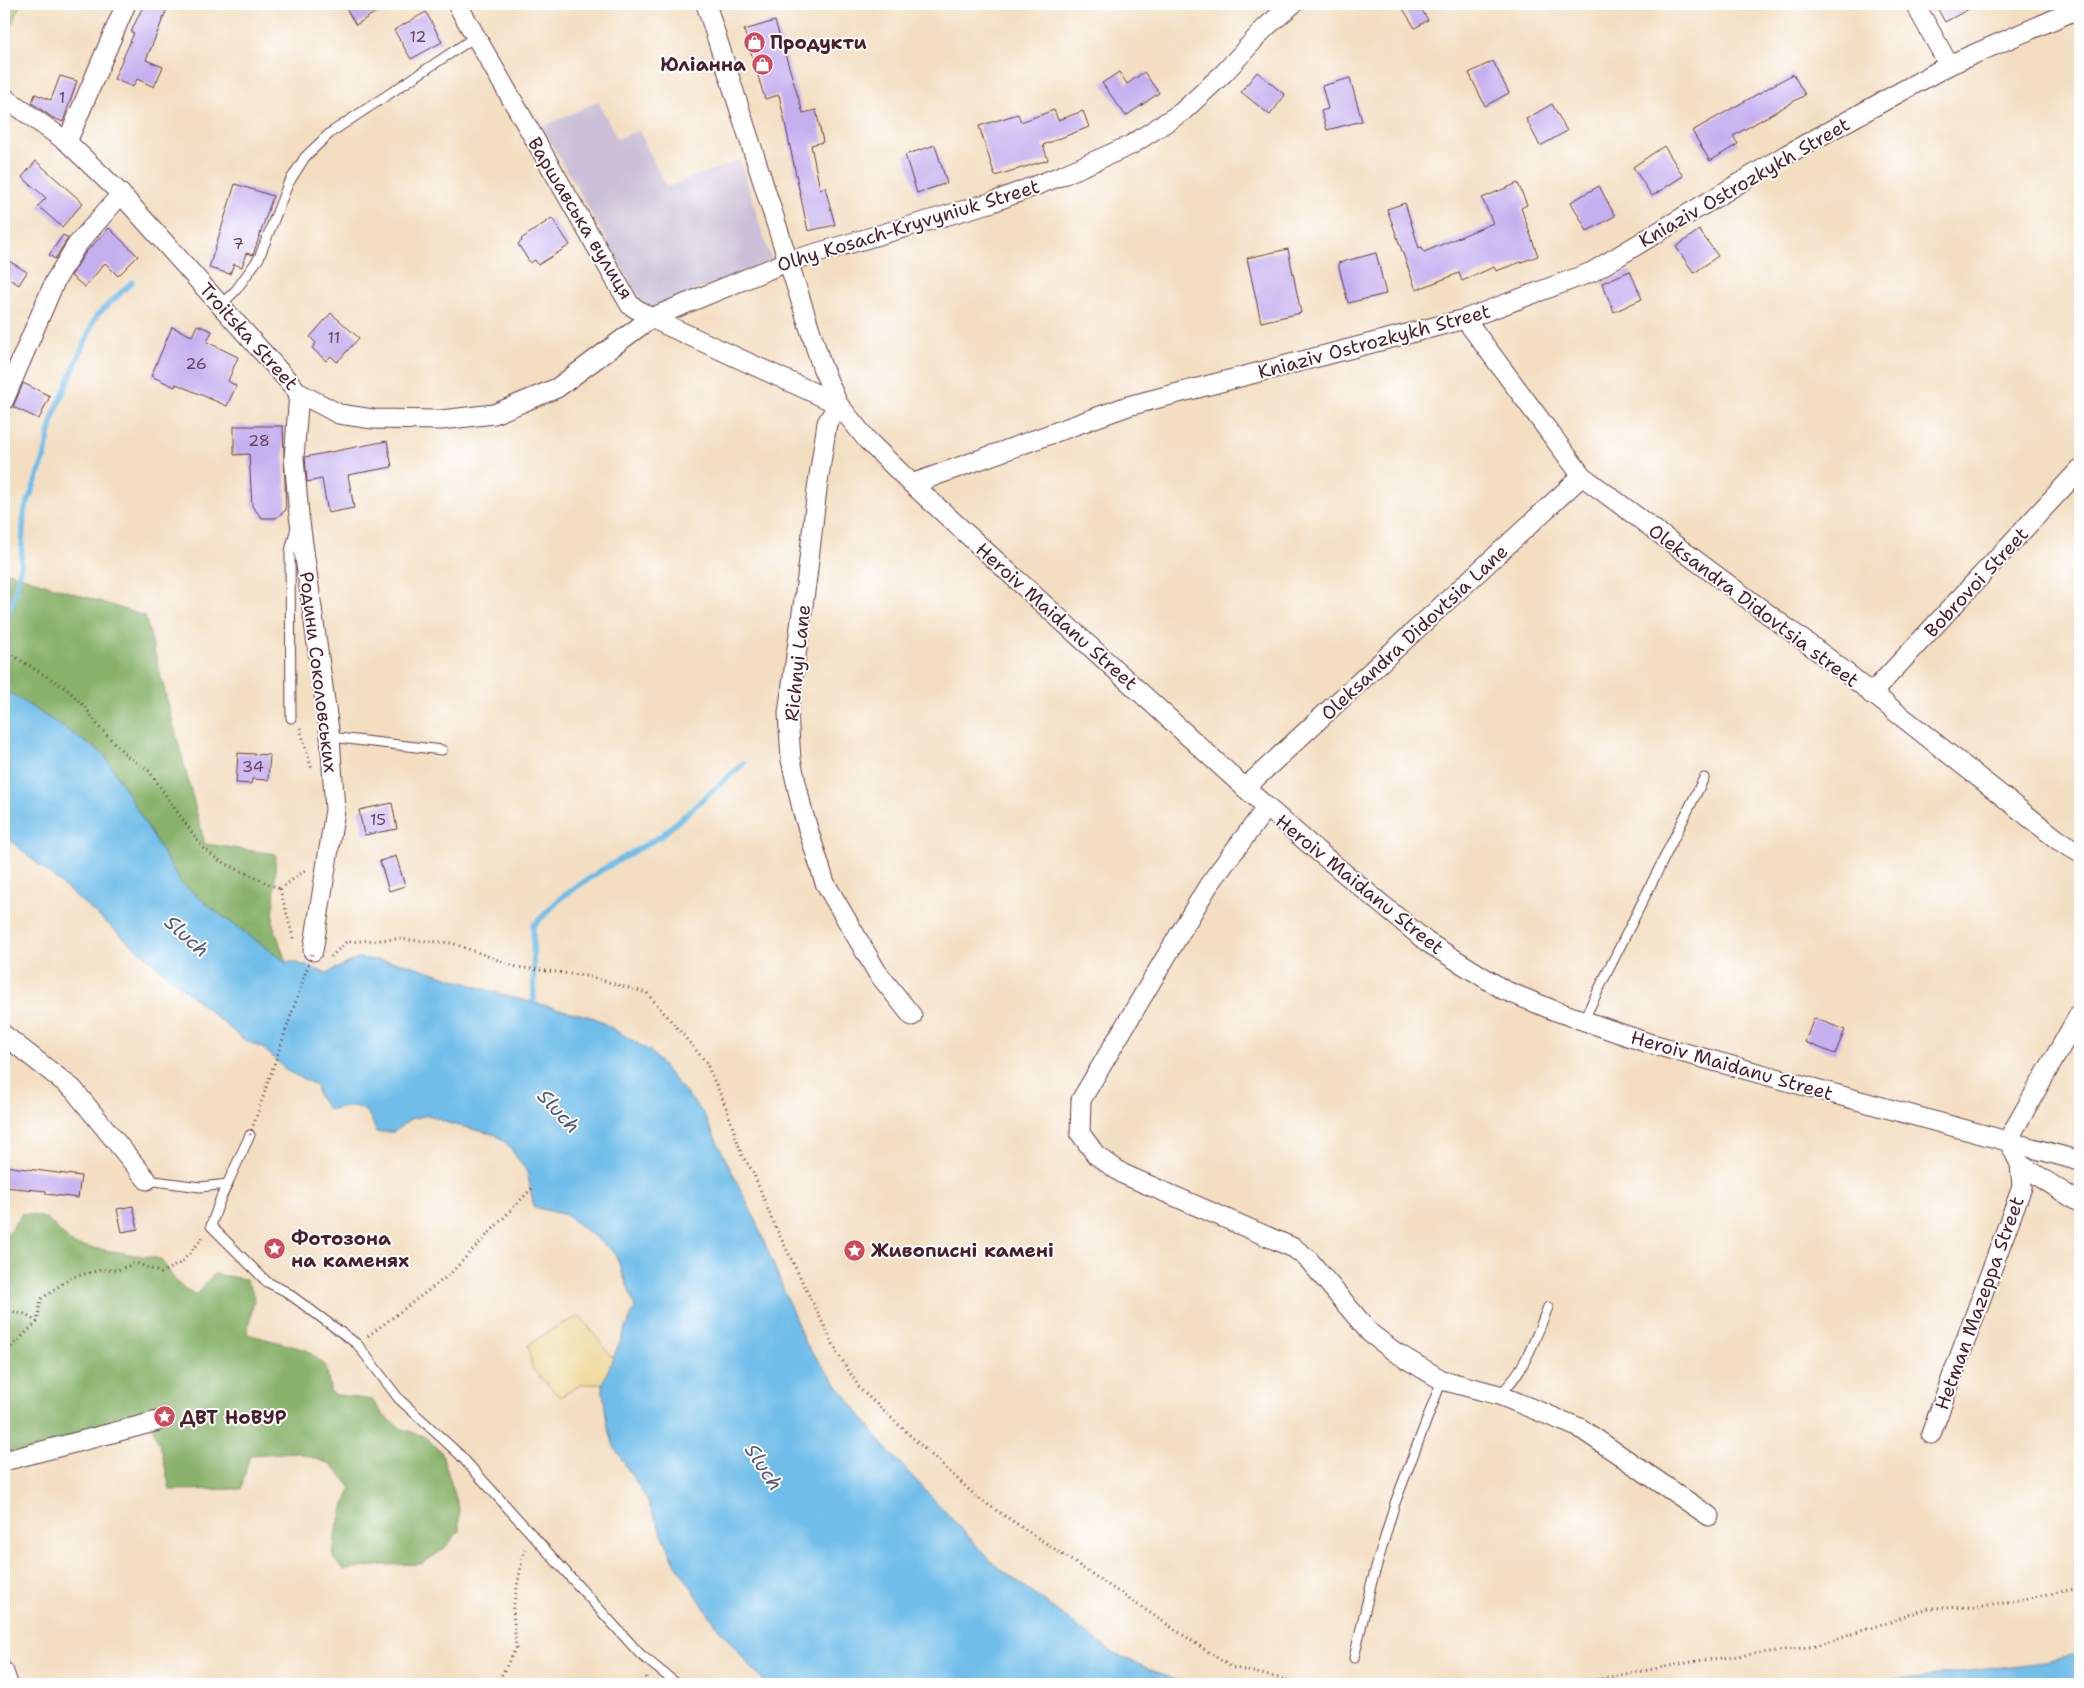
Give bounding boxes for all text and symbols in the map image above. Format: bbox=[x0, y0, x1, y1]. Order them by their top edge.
house number: 12 bbox=[409, 26, 427, 47]
shop icon: Продукти bbox=[742, 30, 766, 54]
place label: Продукти bbox=[770, 30, 867, 55]
place label: Юліанна bbox=[660, 52, 746, 77]
shop icon: Юліанна bbox=[750, 52, 774, 76]
house number: 1 bbox=[59, 87, 65, 108]
street label: Kniaziv Ostrozkykh Street bbox=[1634, 112, 1854, 253]
street label: Варшавська вулиця bbox=[522, 132, 639, 304]
street label: Olhy Kosach-Kryvyniuk Street bbox=[774, 174, 1042, 277]
house number: 7 bbox=[232, 233, 244, 254]
street label: Troitska Street bbox=[194, 277, 304, 395]
street label: Kniaziv Ostrozkykh Street bbox=[1255, 298, 1493, 385]
house number: 11 bbox=[328, 327, 340, 348]
house number: 26 bbox=[185, 353, 207, 374]
house number: 28 bbox=[248, 430, 270, 451]
street label: Oleksandra Didovtsia street bbox=[1643, 518, 1864, 693]
street label: Bobrovoi Street bbox=[1919, 522, 2034, 643]
street label: Heroiv Maidanu Street bbox=[971, 537, 1143, 696]
street label: Oleksandra Didovtsia Lane bbox=[1315, 539, 1513, 726]
street label: Родини Соколовських bbox=[294, 570, 343, 774]
street label: Richnyi Lane bbox=[779, 603, 816, 723]
house number: 34 bbox=[242, 756, 264, 777]
house number: 15 bbox=[370, 809, 386, 830]
street label: Heroiv Maidanu Street bbox=[1271, 809, 1449, 960]
water label: Sluch bbox=[159, 909, 215, 963]
street label: Heroiv Maidanu Street bbox=[1628, 1025, 1836, 1106]
water label: Sluch bbox=[532, 1083, 586, 1139]
street label: Hetman Mazeppa Street bbox=[1929, 1193, 2030, 1413]
place label: Фотозона на каменях bbox=[291, 1226, 409, 1273]
place icon: Фотозона на каменях bbox=[263, 1237, 287, 1261]
place icon: Живописні камені bbox=[843, 1238, 867, 1262]
place label: Живописні камені bbox=[871, 1238, 1054, 1263]
place icon: ДВТ НоВУР bbox=[152, 1405, 176, 1429]
place label: ДВТ НоВУР bbox=[180, 1405, 287, 1430]
water label: Sluch bbox=[739, 1438, 789, 1496]

